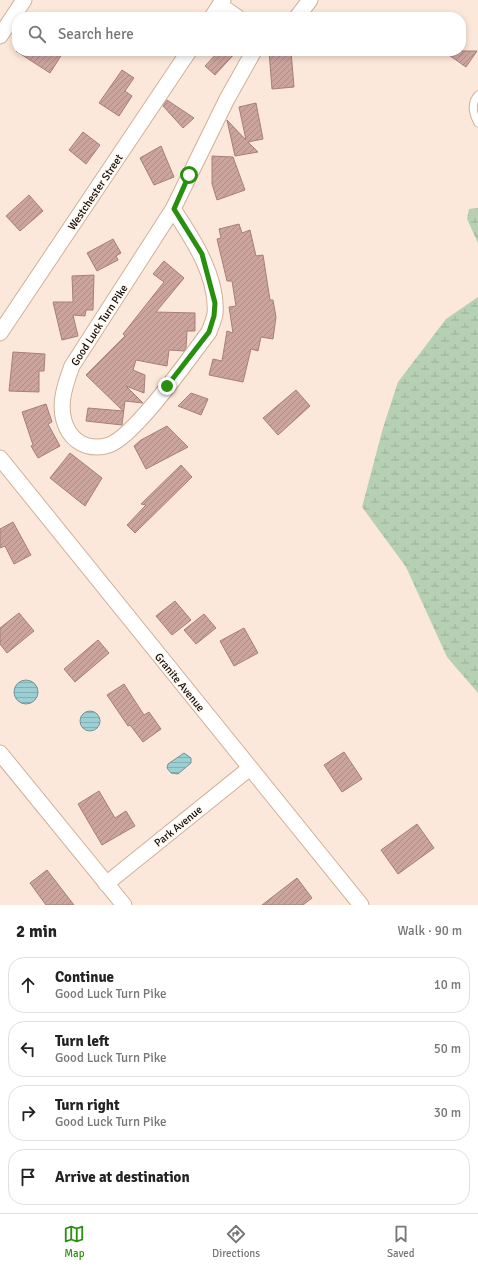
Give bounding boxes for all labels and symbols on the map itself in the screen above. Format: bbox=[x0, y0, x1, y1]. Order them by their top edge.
street label: Westchester Street bbox=[65, 152, 126, 233]
route start bbox=[180, 166, 198, 184]
street label: Good Luck Turn Pike bbox=[68, 282, 131, 368]
route end bbox=[158, 377, 176, 395]
street label: Granite Avenue bbox=[152, 650, 207, 714]
street label: Park Avenue bbox=[152, 803, 205, 850]

